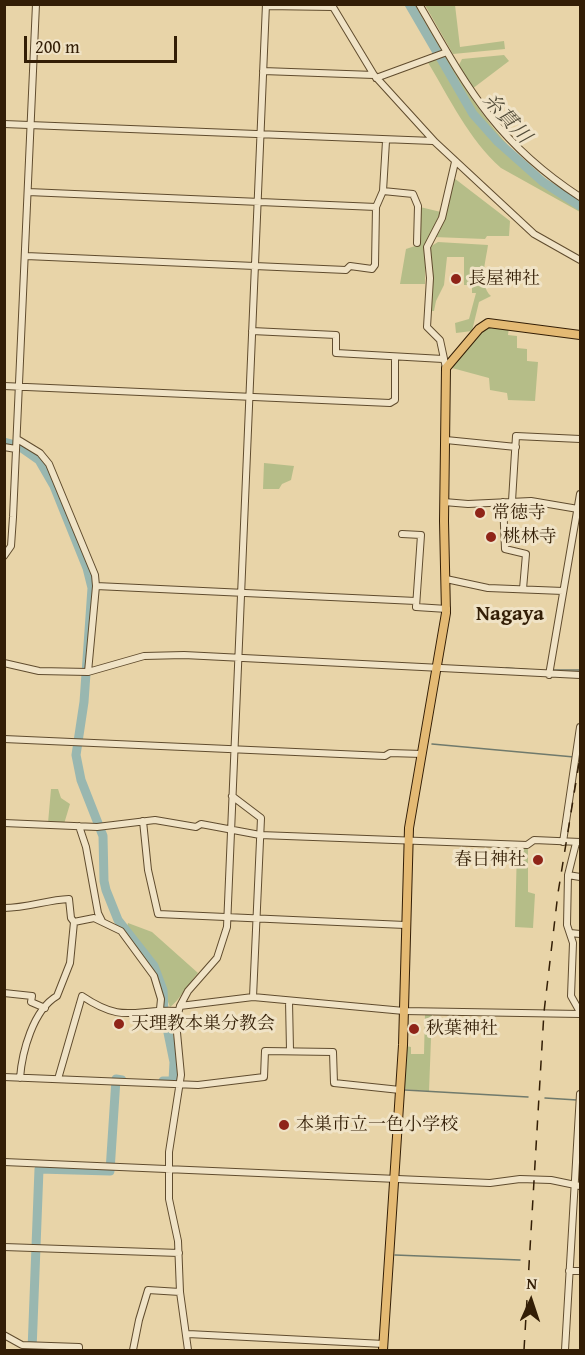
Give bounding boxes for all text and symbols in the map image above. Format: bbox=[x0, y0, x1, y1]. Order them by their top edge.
scale bar bbox=[27, 24, 180, 62]
text: 200 m bbox=[35, 33, 80, 60]
water label: 糸貫川 bbox=[477, 89, 535, 149]
place label: 長屋神社 bbox=[468, 268, 540, 290]
marker: 長屋神社 bbox=[449, 272, 463, 286]
place label: 常徳寺 bbox=[492, 502, 546, 524]
marker: 常徳寺 bbox=[473, 506, 487, 520]
place label: 桃林寺 bbox=[503, 526, 557, 548]
marker: 桃林寺 bbox=[484, 530, 498, 544]
district label: Nagaya bbox=[476, 602, 544, 628]
place label: 春日神社 bbox=[454, 849, 526, 871]
marker: 春日神社 bbox=[531, 853, 545, 867]
place label: 天理教本巣分教会 bbox=[131, 1013, 275, 1035]
marker: 天理教本巣分教会 bbox=[112, 1017, 126, 1031]
place label: 秋葉神社 bbox=[426, 1018, 498, 1040]
marker: 秋葉神社 bbox=[407, 1022, 421, 1036]
place label: 本巣市立一色小学校 bbox=[296, 1114, 458, 1136]
marker: 本巣市立一色小学校 bbox=[277, 1118, 291, 1132]
north arrow bbox=[501, 1271, 561, 1331]
text: N bbox=[526, 1271, 538, 1295]

